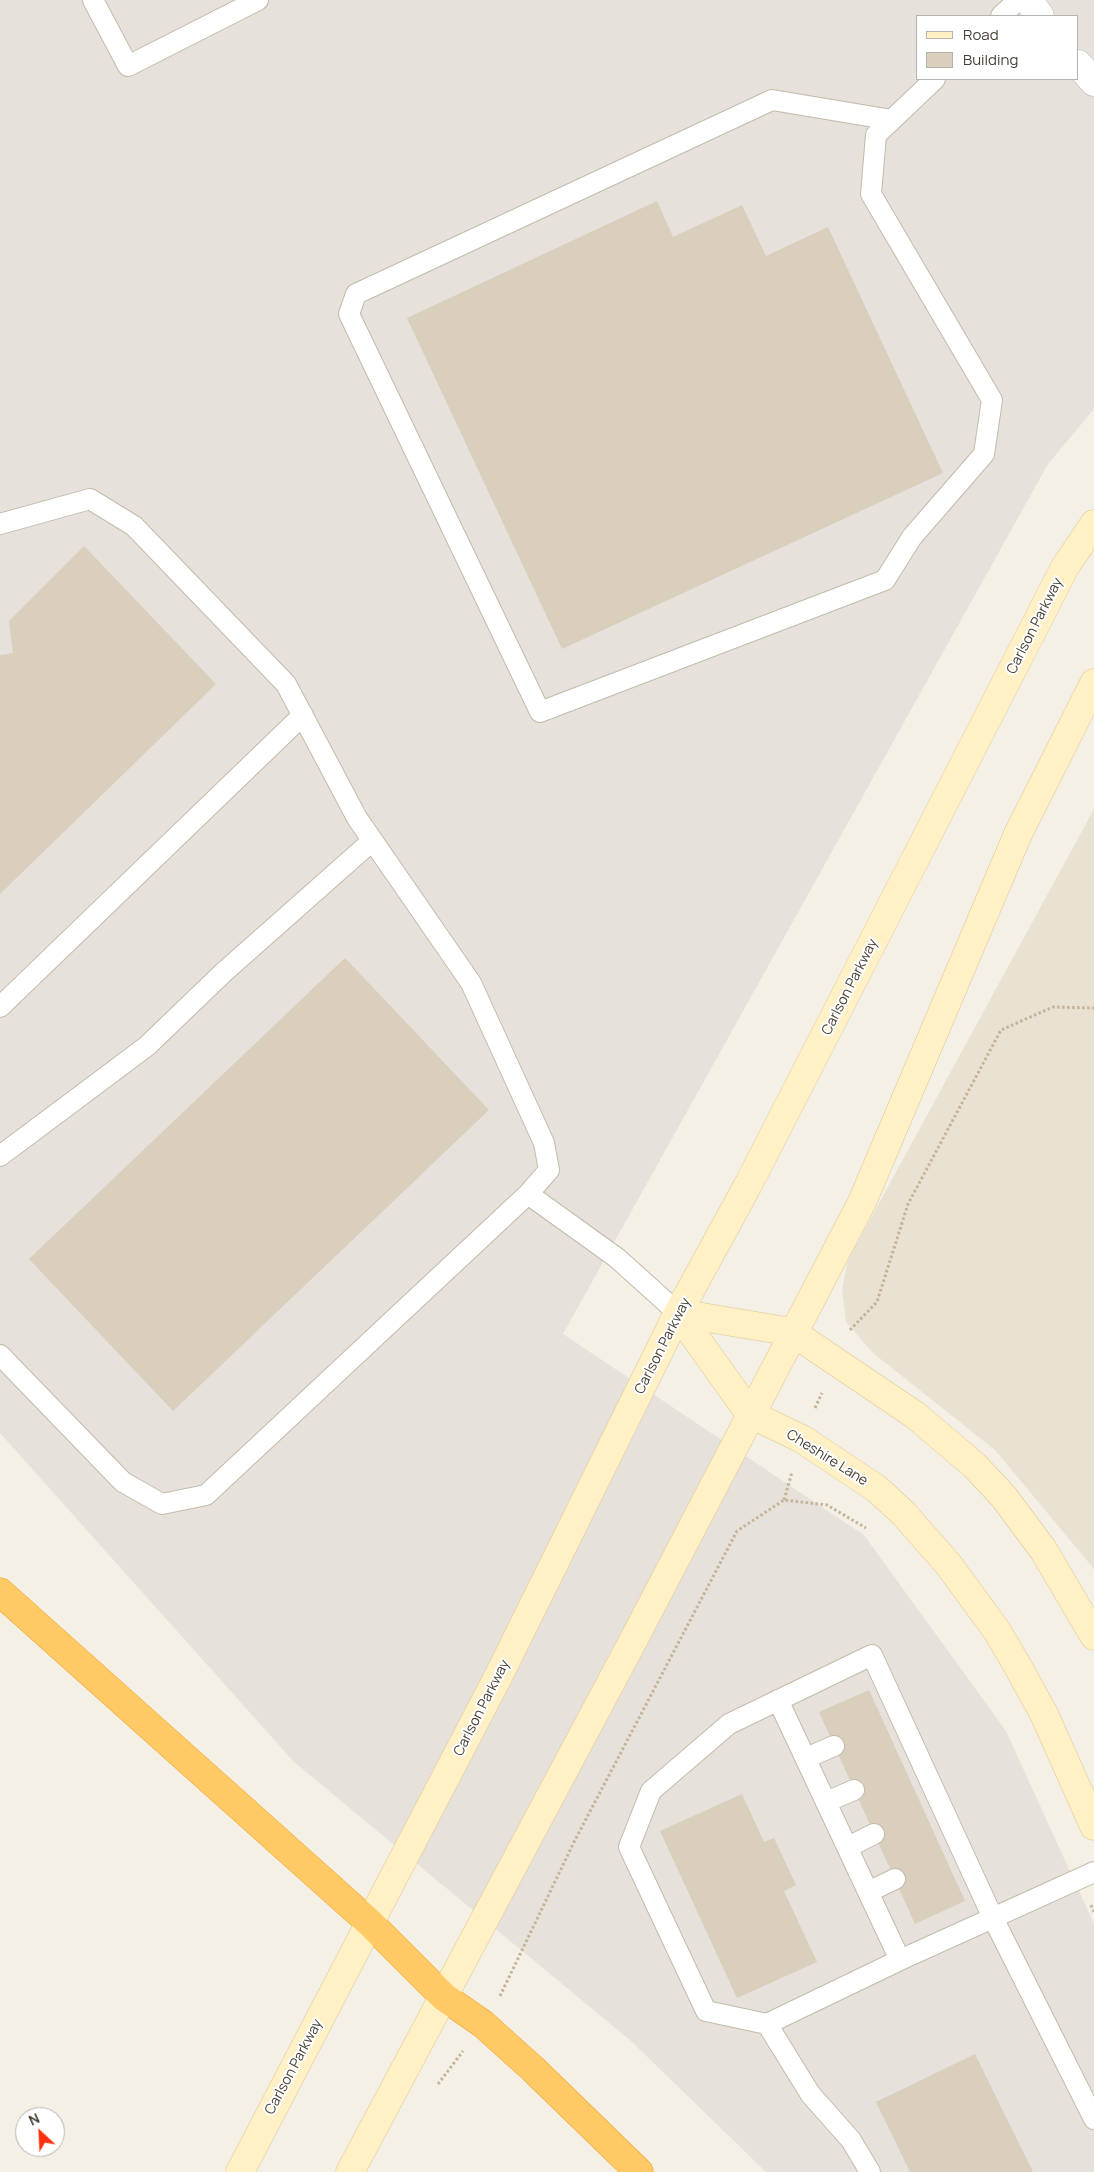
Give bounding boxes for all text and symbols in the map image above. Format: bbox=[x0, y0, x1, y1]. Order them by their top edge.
legend bbox=[916, 15, 1079, 80]
text: Road bbox=[963, 24, 999, 45]
text: Building bbox=[963, 49, 1018, 70]
street label: Carlson Parkway bbox=[1003, 575, 1067, 677]
street label: Carlson Parkway bbox=[818, 936, 882, 1038]
street label: Carlson Parkway bbox=[631, 1295, 695, 1397]
street label: Cheshire Lane bbox=[783, 1426, 871, 1490]
street label: Carlson Parkway bbox=[450, 1657, 514, 1759]
street label: Carlson Parkway bbox=[262, 2016, 326, 2118]
north arrow bbox=[15, 2107, 65, 2157]
text: N bbox=[25, 2108, 42, 2130]

